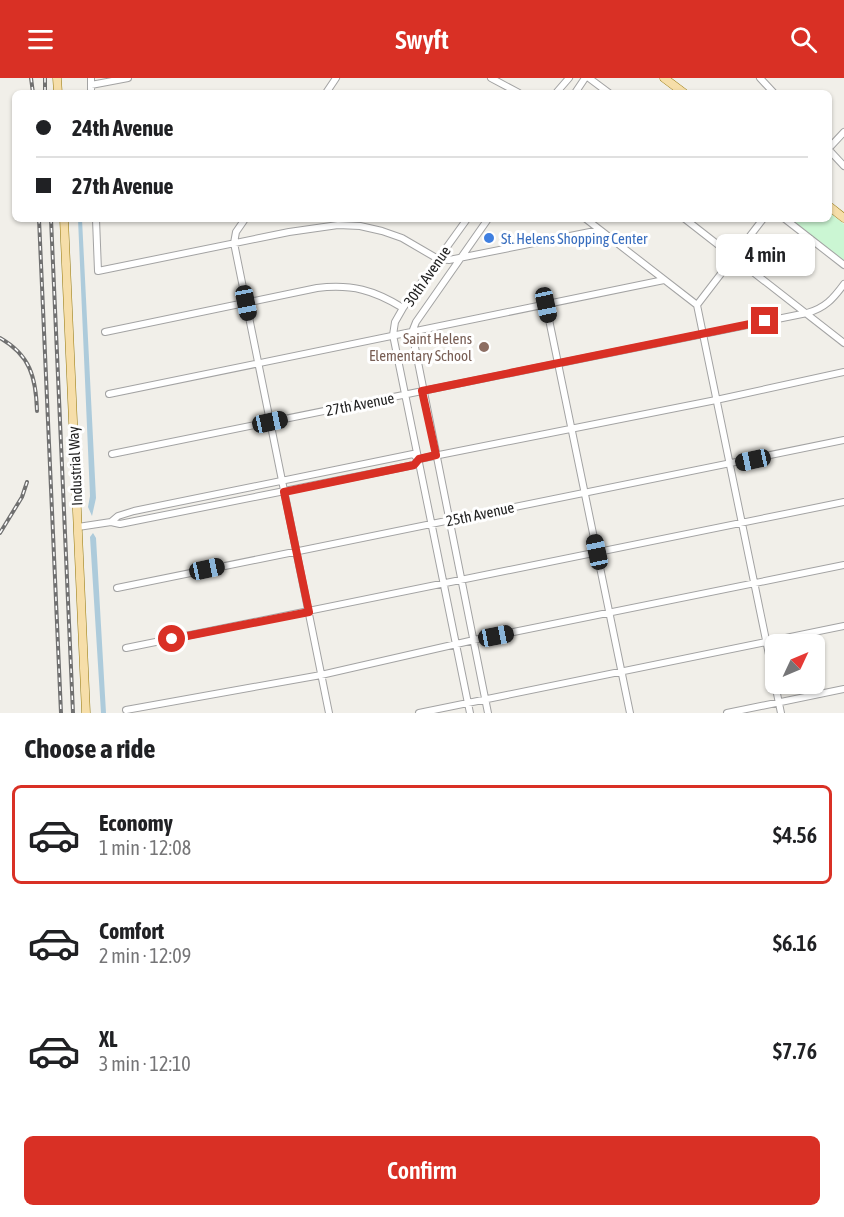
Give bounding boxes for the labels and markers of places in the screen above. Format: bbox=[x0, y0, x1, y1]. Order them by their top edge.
place label: St. Helens Shopping Center bbox=[501, 230, 648, 247]
marker: St. Helens Shopping Center bbox=[482, 231, 496, 245]
place label: Saint Helens Elementary School bbox=[369, 330, 472, 364]
marker: Saint Helens Elementary School bbox=[477, 340, 491, 354]

